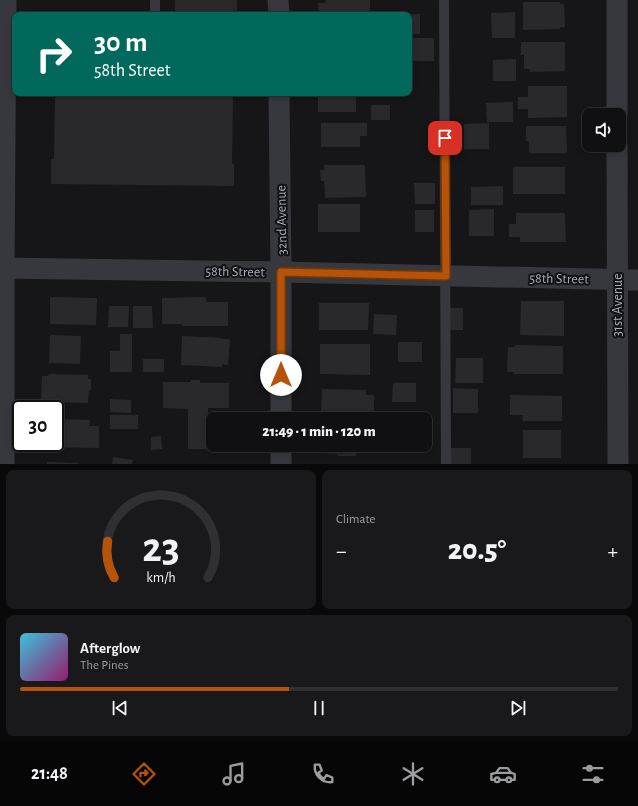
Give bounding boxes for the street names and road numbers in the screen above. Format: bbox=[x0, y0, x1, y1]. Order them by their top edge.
street label: 32nd Avenue bbox=[274, 185, 290, 255]
street label: 58th Street bbox=[205, 264, 265, 280]
street label: 58th Street bbox=[529, 271, 589, 287]
street label: 31st Avenue bbox=[611, 273, 625, 337]

